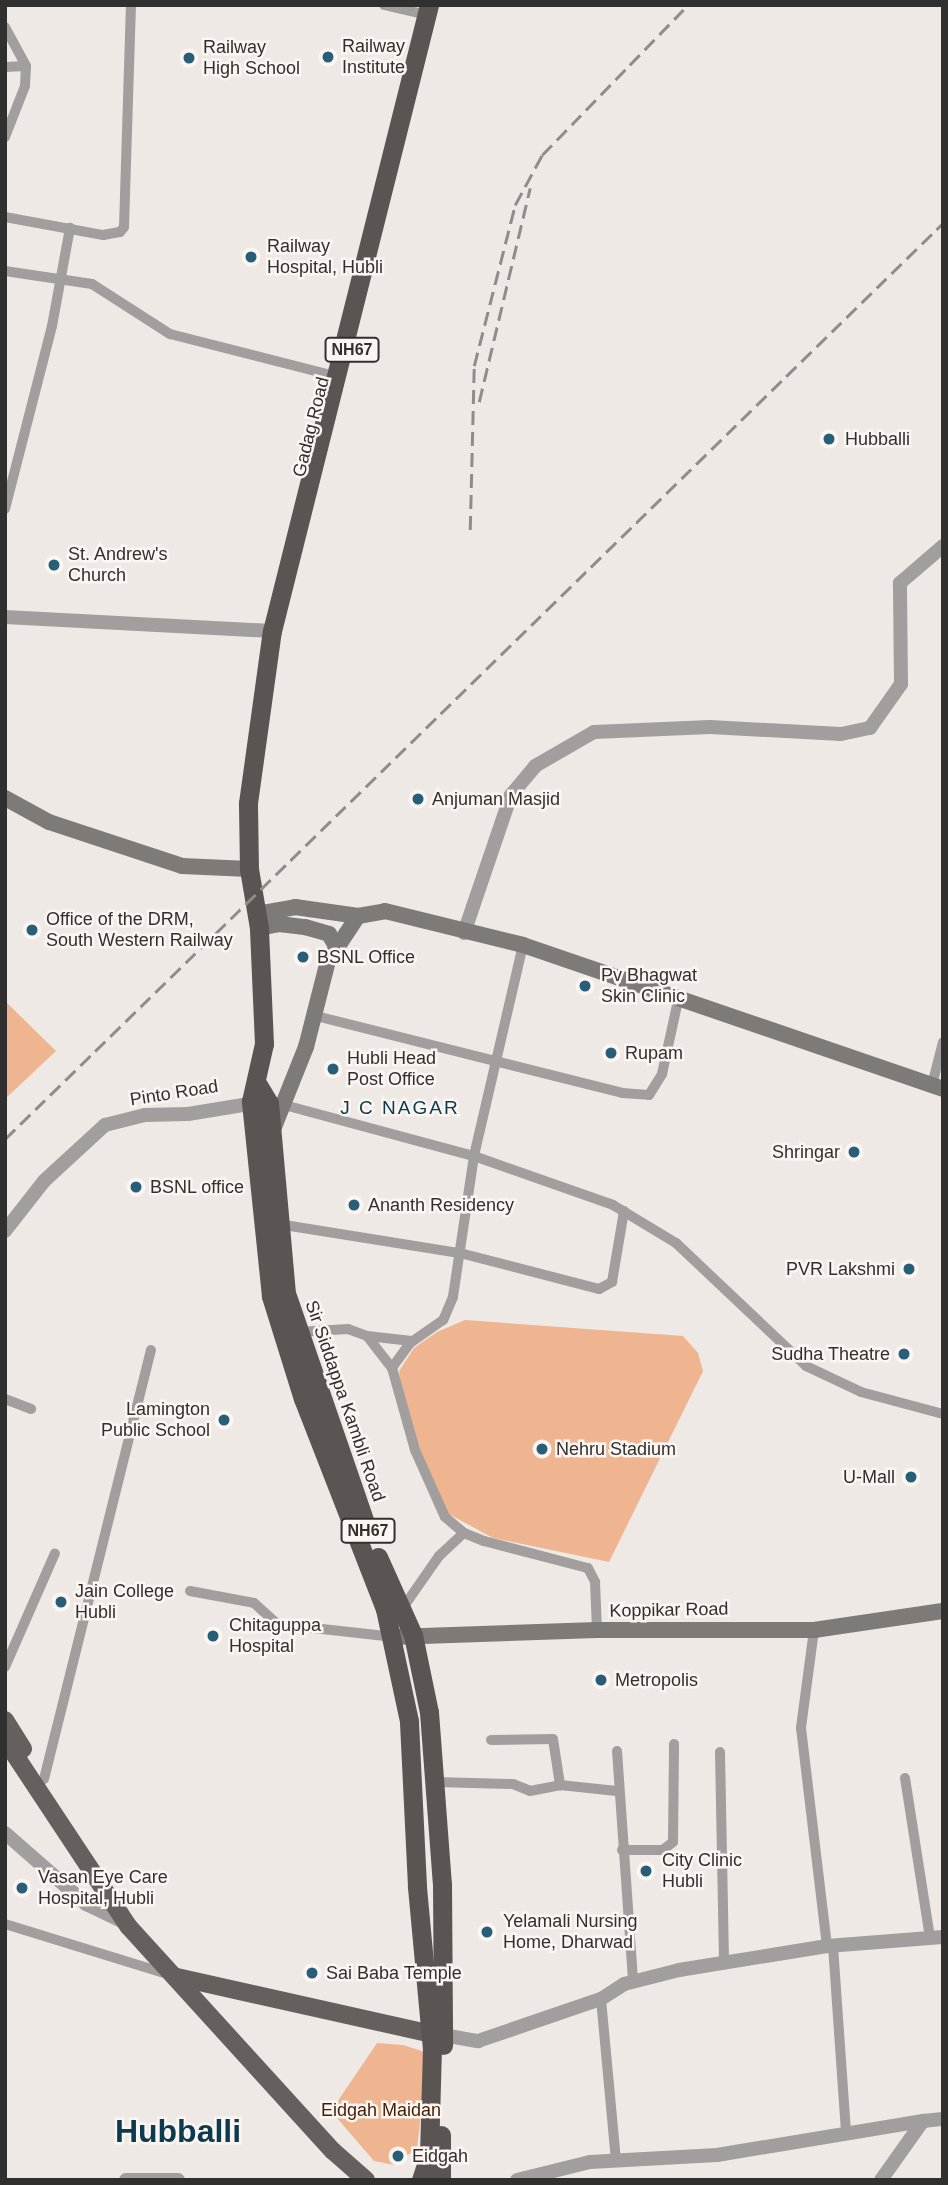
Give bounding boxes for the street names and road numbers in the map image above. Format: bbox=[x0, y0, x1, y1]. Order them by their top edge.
road number: NH67 bbox=[324, 338, 380, 362]
street label: Gadag Road bbox=[288, 375, 334, 479]
street label: Pinto Road bbox=[128, 1075, 220, 1111]
street label: Sir Siddappa Kambli Road bbox=[300, 1298, 390, 1504]
road number: NH67 bbox=[340, 1518, 396, 1544]
street label: Koppikar Road bbox=[609, 1598, 729, 1622]

